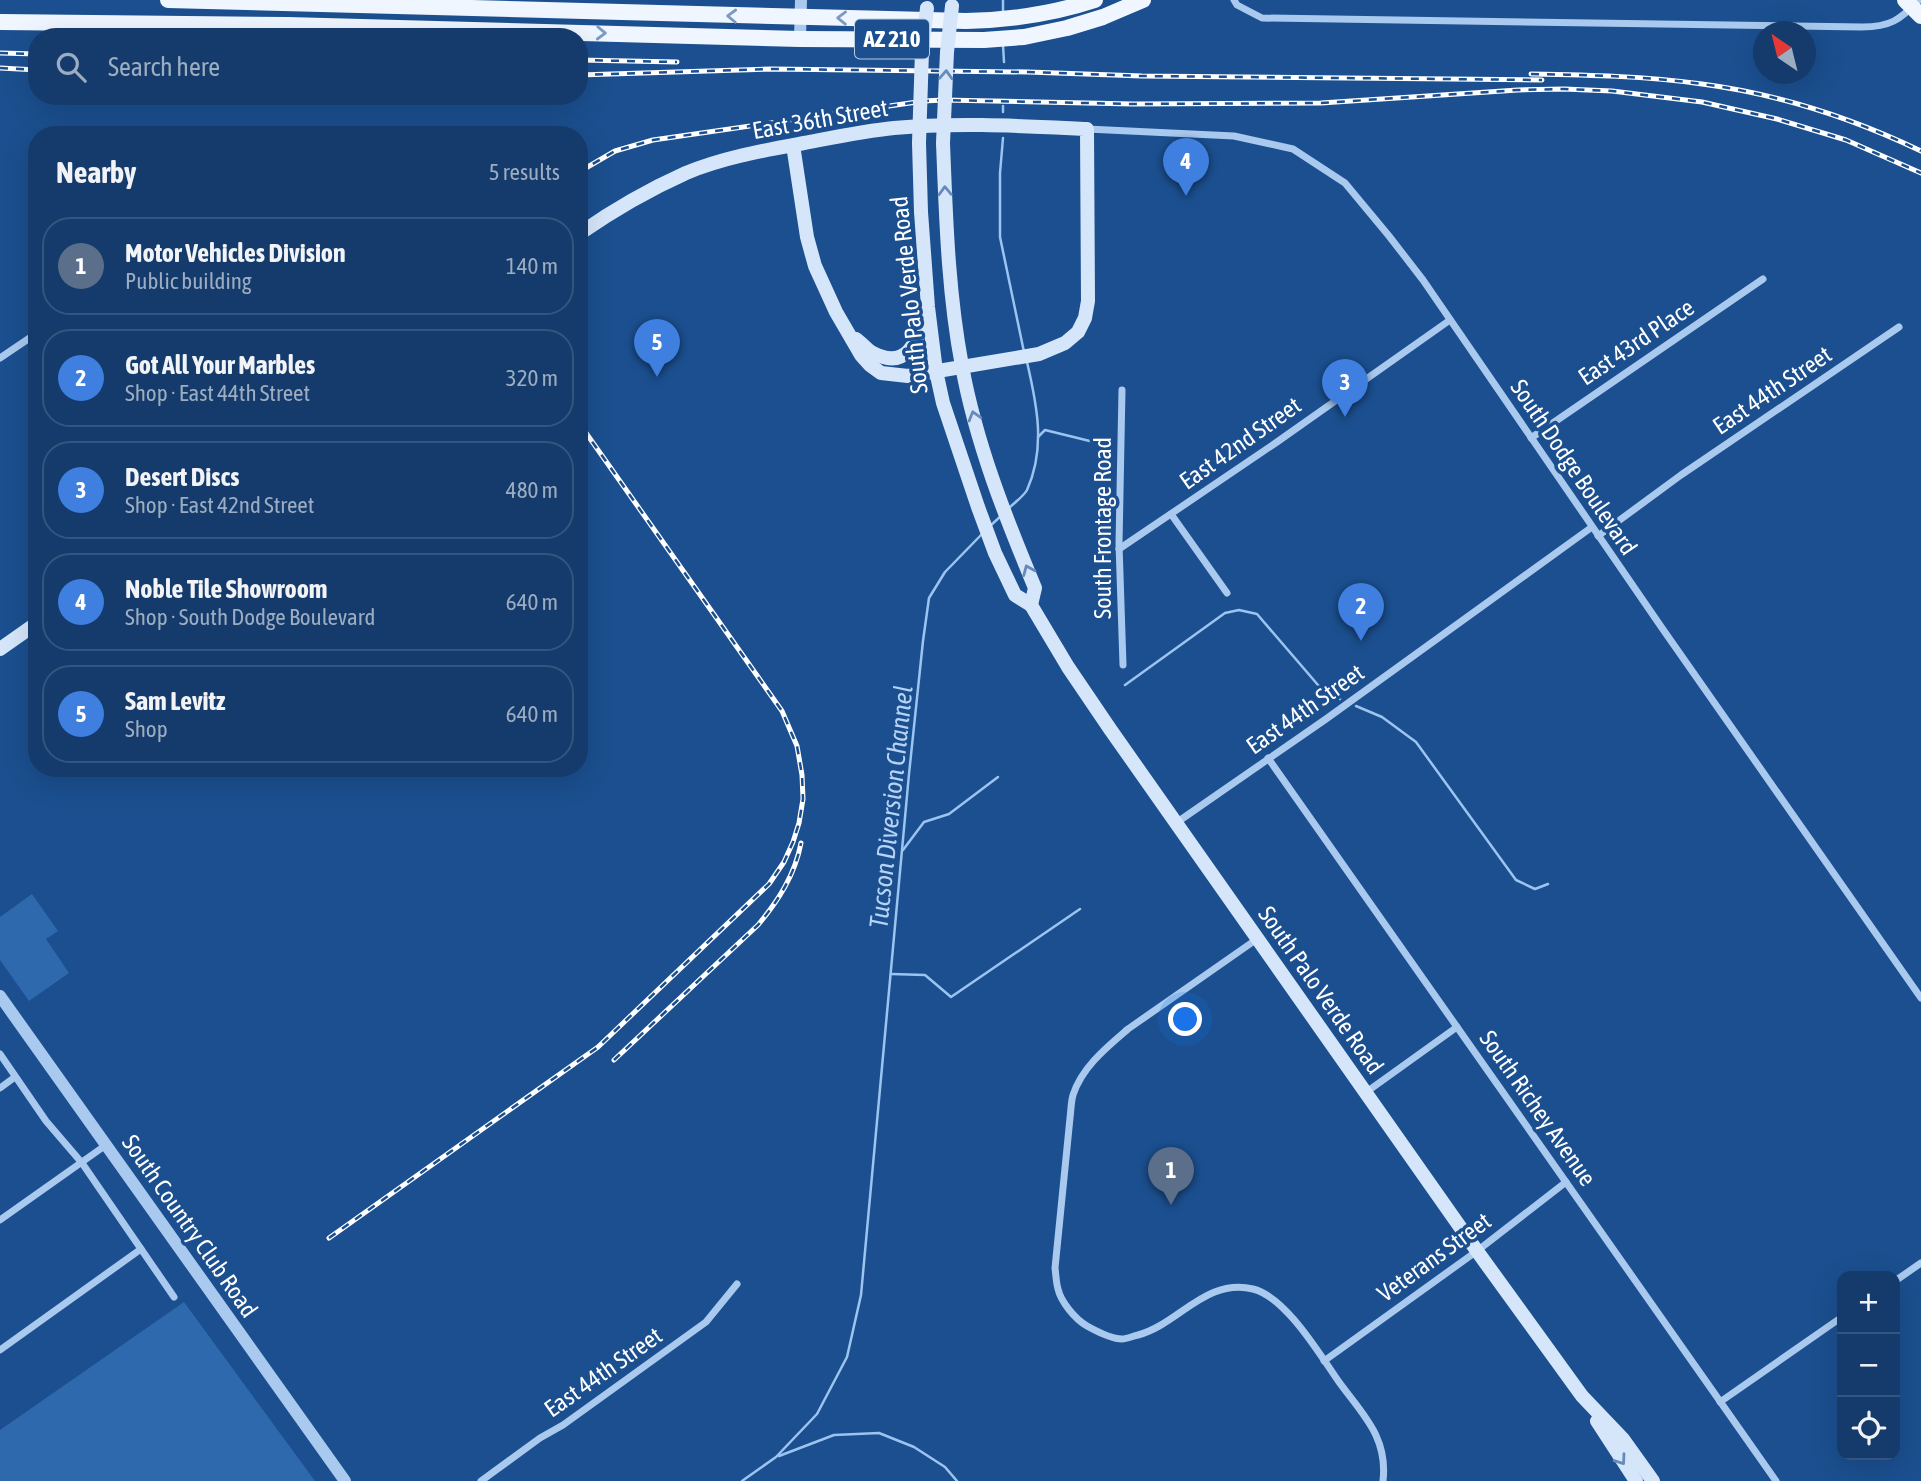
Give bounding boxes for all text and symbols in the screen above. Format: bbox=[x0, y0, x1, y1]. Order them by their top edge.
one-way arrow bbox=[727, 8, 738, 23]
one-way arrow bbox=[836, 11, 847, 26]
road number: AZ 210 bbox=[855, 20, 929, 58]
north arrow bbox=[1753, 21, 1816, 84]
one-way arrow bbox=[596, 26, 607, 41]
search box bbox=[28, 28, 588, 105]
icon: search bbox=[52, 48, 90, 86]
text: Search here bbox=[108, 52, 220, 82]
one-way arrow bbox=[938, 69, 953, 80]
street label: East 36th Street bbox=[750, 94, 890, 144]
pin: 4 bbox=[1163, 138, 1209, 196]
text: Nearby bbox=[56, 155, 136, 189]
text: 5 results bbox=[489, 159, 560, 185]
one-way arrow bbox=[937, 186, 952, 197]
street label: South Palo Verde Road bbox=[885, 195, 933, 395]
text: Motor Vehicles Division bbox=[125, 238, 346, 268]
text: 1 bbox=[76, 253, 86, 279]
text: 140 m bbox=[506, 253, 558, 279]
text: Public building bbox=[125, 268, 252, 294]
street label: East 43rd Place bbox=[1573, 294, 1699, 390]
pin: 5 bbox=[634, 319, 680, 377]
street label: East 44th Street bbox=[1708, 340, 1836, 440]
text: Got All Your Marbles bbox=[125, 350, 315, 380]
pin: 3 bbox=[1322, 359, 1368, 417]
text: 2 bbox=[76, 365, 86, 391]
text: 320 m bbox=[506, 365, 558, 391]
street label: South Dodge Boulevard bbox=[1505, 374, 1643, 560]
text: Shop · East 44th Street bbox=[125, 380, 310, 406]
street label: East 42nd Street bbox=[1174, 391, 1306, 495]
one-way arrow bbox=[968, 411, 983, 423]
street label: South Frontage Road bbox=[1089, 437, 1116, 619]
text: Desert Discs bbox=[125, 462, 239, 492]
text: 3 bbox=[76, 477, 86, 503]
text: 480 m bbox=[506, 477, 558, 503]
text: Shop · East 42nd Street bbox=[125, 492, 314, 518]
one-way arrow bbox=[1022, 565, 1036, 578]
text: Noble Tile Showroom bbox=[125, 574, 328, 604]
pin: 2 bbox=[1338, 583, 1384, 641]
text: 4 bbox=[76, 589, 86, 615]
text: 640 m bbox=[506, 589, 558, 615]
text: Shop · South Dodge Boulevard bbox=[125, 604, 375, 630]
street label: East 44th Street bbox=[1241, 659, 1369, 759]
water label: Tucson Diversion Channel bbox=[863, 684, 919, 930]
text: Sam Levitz bbox=[125, 686, 225, 716]
text: 5 bbox=[76, 701, 86, 727]
text: 640 m bbox=[506, 701, 558, 727]
text: Shop bbox=[125, 716, 168, 742]
street label: South Palo Verde Road bbox=[1253, 901, 1389, 1079]
your location bbox=[1168, 1002, 1202, 1036]
street label: South Richey Avenue bbox=[1474, 1025, 1602, 1191]
street label: South Country Club Road bbox=[117, 1130, 263, 1322]
pin: 1 bbox=[1148, 1147, 1194, 1205]
street label: Veterans Street bbox=[1372, 1207, 1496, 1307]
map controls bbox=[1837, 1271, 1900, 1460]
button: + bbox=[1837, 1271, 1900, 1334]
street label: East 44th Street bbox=[539, 1322, 667, 1422]
button: − bbox=[1837, 1334, 1900, 1397]
button: locate bbox=[1837, 1397, 1900, 1460]
one-way arrow bbox=[1613, 1452, 1625, 1465]

